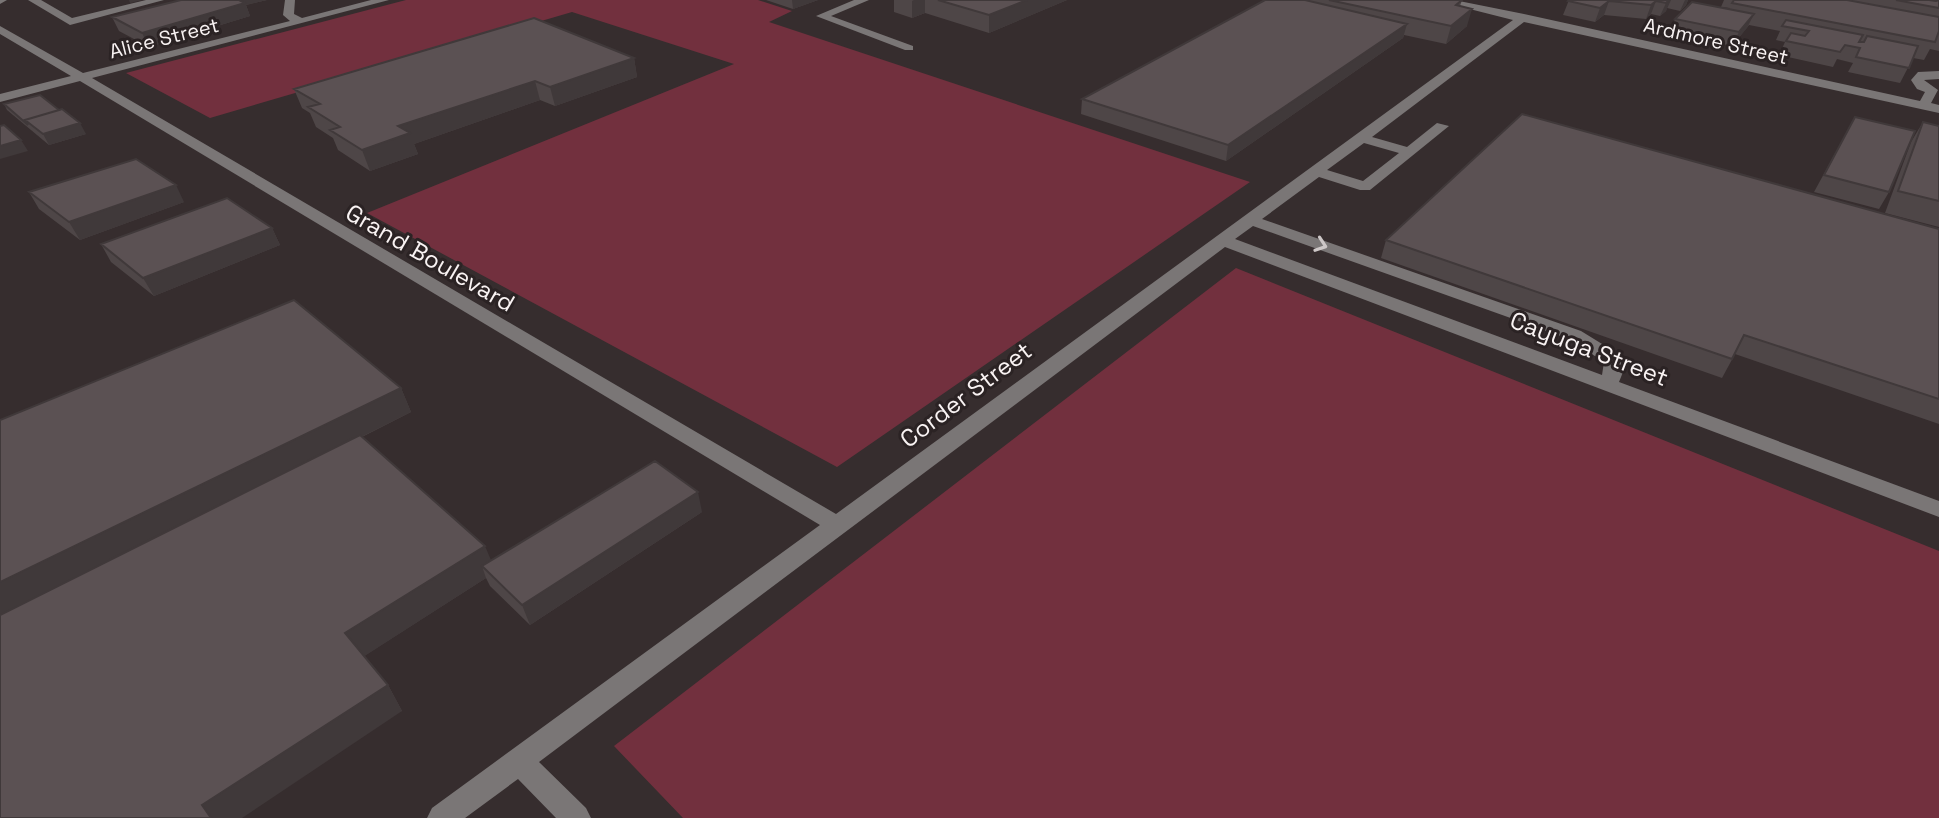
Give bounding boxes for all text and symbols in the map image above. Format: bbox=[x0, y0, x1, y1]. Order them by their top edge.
street label: Alice Street bbox=[106, 12, 222, 64]
street label: Ardmore Street bbox=[1641, 12, 1791, 70]
street label: Grand Boulevard bbox=[340, 197, 520, 319]
one-way arrow bbox=[1313, 235, 1327, 252]
street label: Cayuga Street bbox=[1506, 304, 1673, 393]
street label: Corder Street bbox=[894, 335, 1038, 454]

